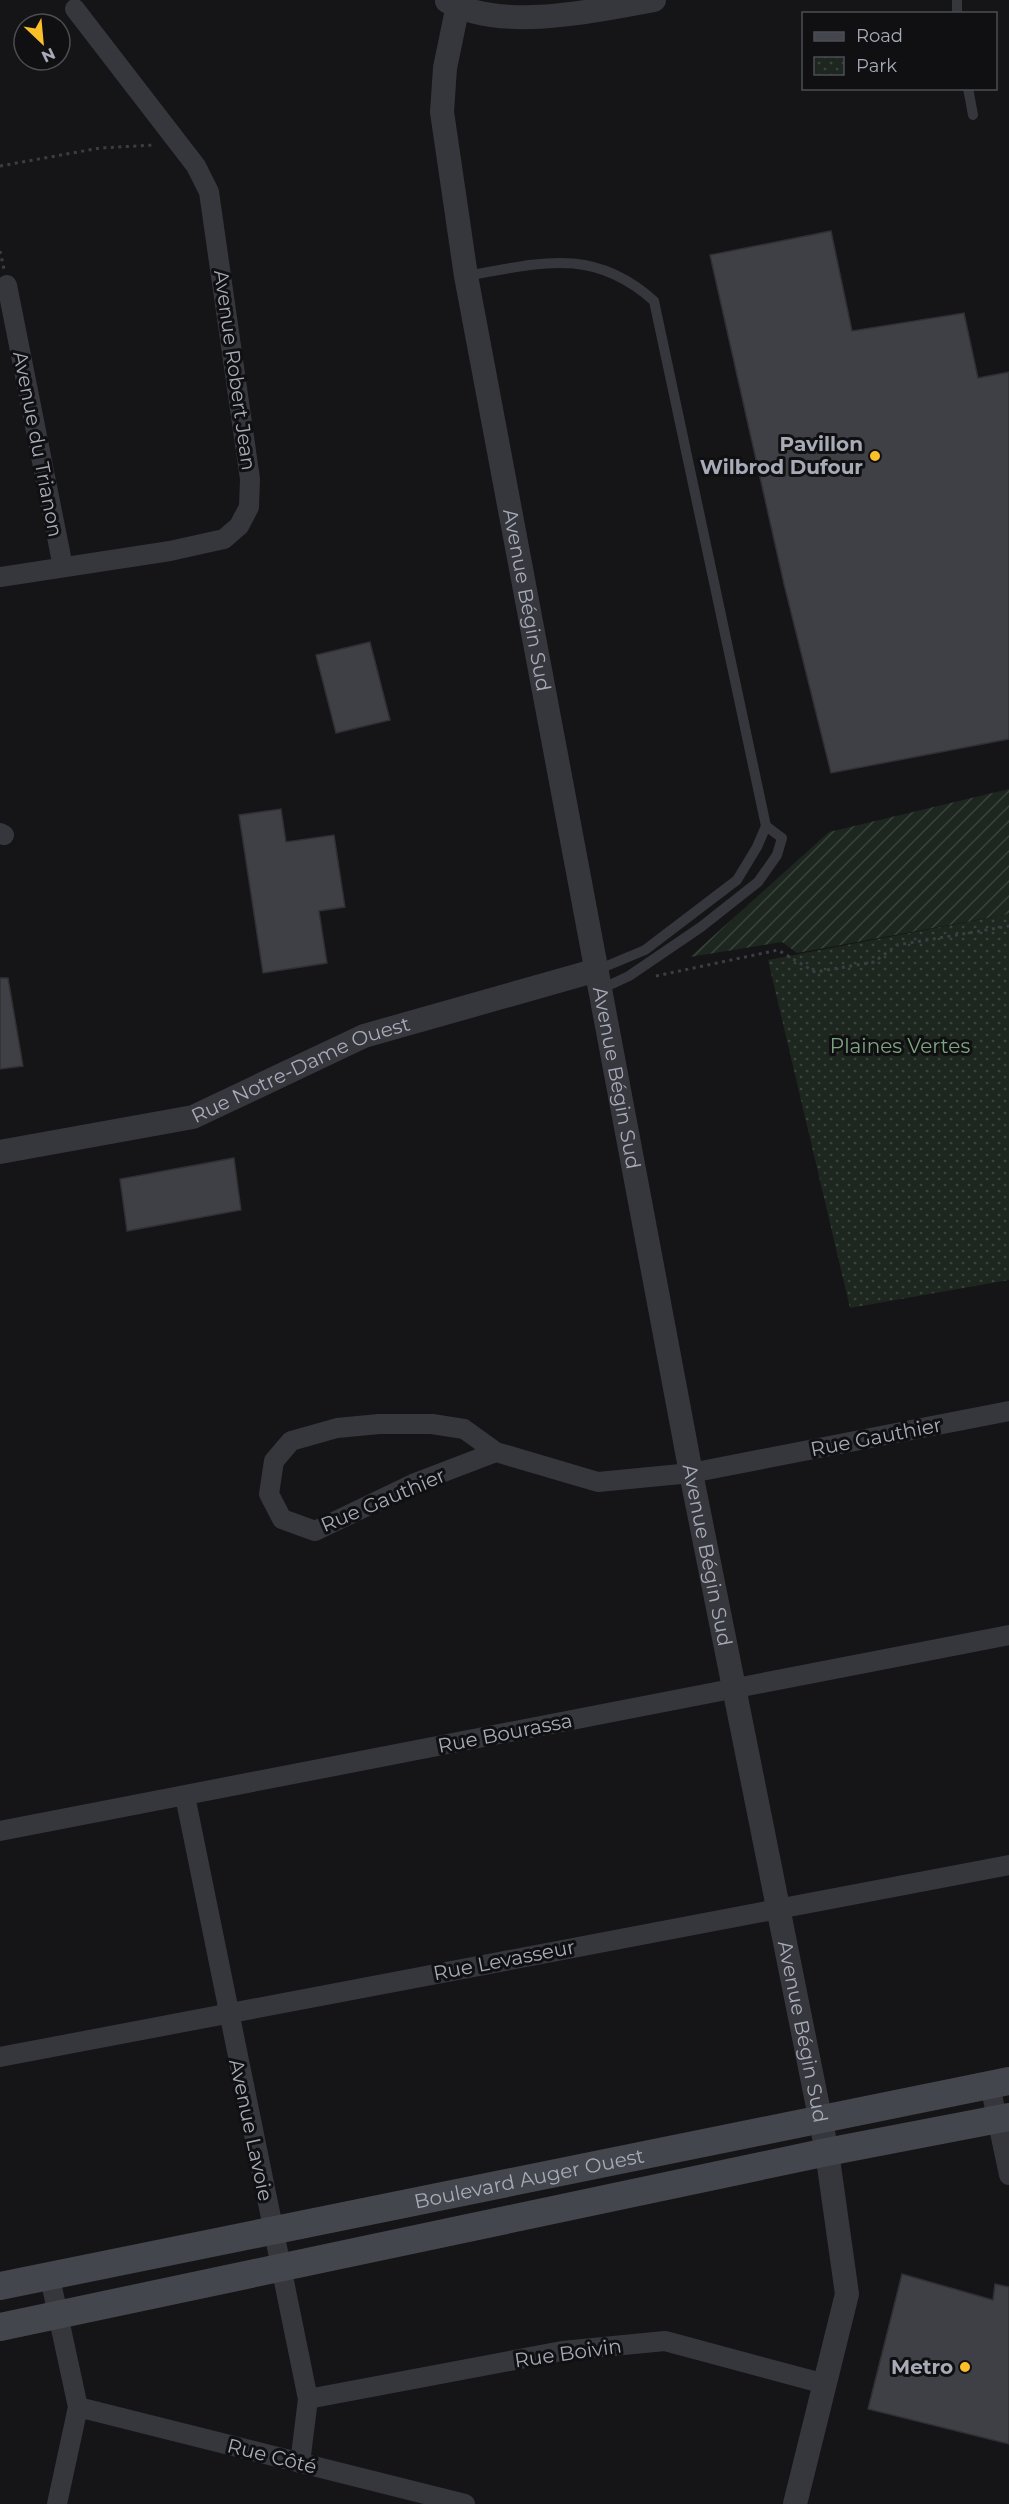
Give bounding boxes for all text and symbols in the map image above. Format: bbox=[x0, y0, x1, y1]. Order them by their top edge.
north arrow bbox=[12, 12, 72, 72]
legend bbox=[802, 12, 997, 90]
text: Road bbox=[856, 25, 903, 47]
text: N bbox=[38, 44, 58, 66]
text: Park bbox=[856, 55, 897, 77]
street label: Avenue Robert Jean bbox=[209, 268, 261, 472]
street label: Avenue du Trianon bbox=[8, 349, 68, 539]
place label: Pavillon Wilbrod Dufour bbox=[700, 432, 863, 479]
marker: Pavillon Wilbrod Dufour bbox=[868, 449, 882, 463]
street label: Avenue Bégin Sud bbox=[498, 507, 556, 693]
street label: Avenue Bégin Sud bbox=[588, 984, 646, 1171]
street label: Rue Notre-Dame Ouest bbox=[187, 1012, 413, 1128]
park label: Plaines Vertes bbox=[830, 1034, 970, 1058]
street label: Rue Gauthier bbox=[808, 1413, 944, 1461]
street label: Avenue Bégin Sud bbox=[678, 1462, 737, 1648]
street label: Rue Gauthier bbox=[317, 1463, 449, 1537]
street label: Rue Bourassa bbox=[436, 1708, 574, 1758]
street label: Rue Levasseur bbox=[431, 1934, 577, 1986]
street label: Avenue Bégin Sud bbox=[773, 1939, 833, 2125]
street label: Avenue Lavoie bbox=[224, 2057, 278, 2203]
street label: Boulevard Auger Ouest bbox=[412, 2143, 646, 2214]
street label: Rue Boivin bbox=[513, 2334, 623, 2372]
place label: Metro bbox=[891, 2355, 953, 2379]
marker: Metro bbox=[958, 2360, 972, 2374]
street label: Rue Côté bbox=[225, 2433, 319, 2479]

